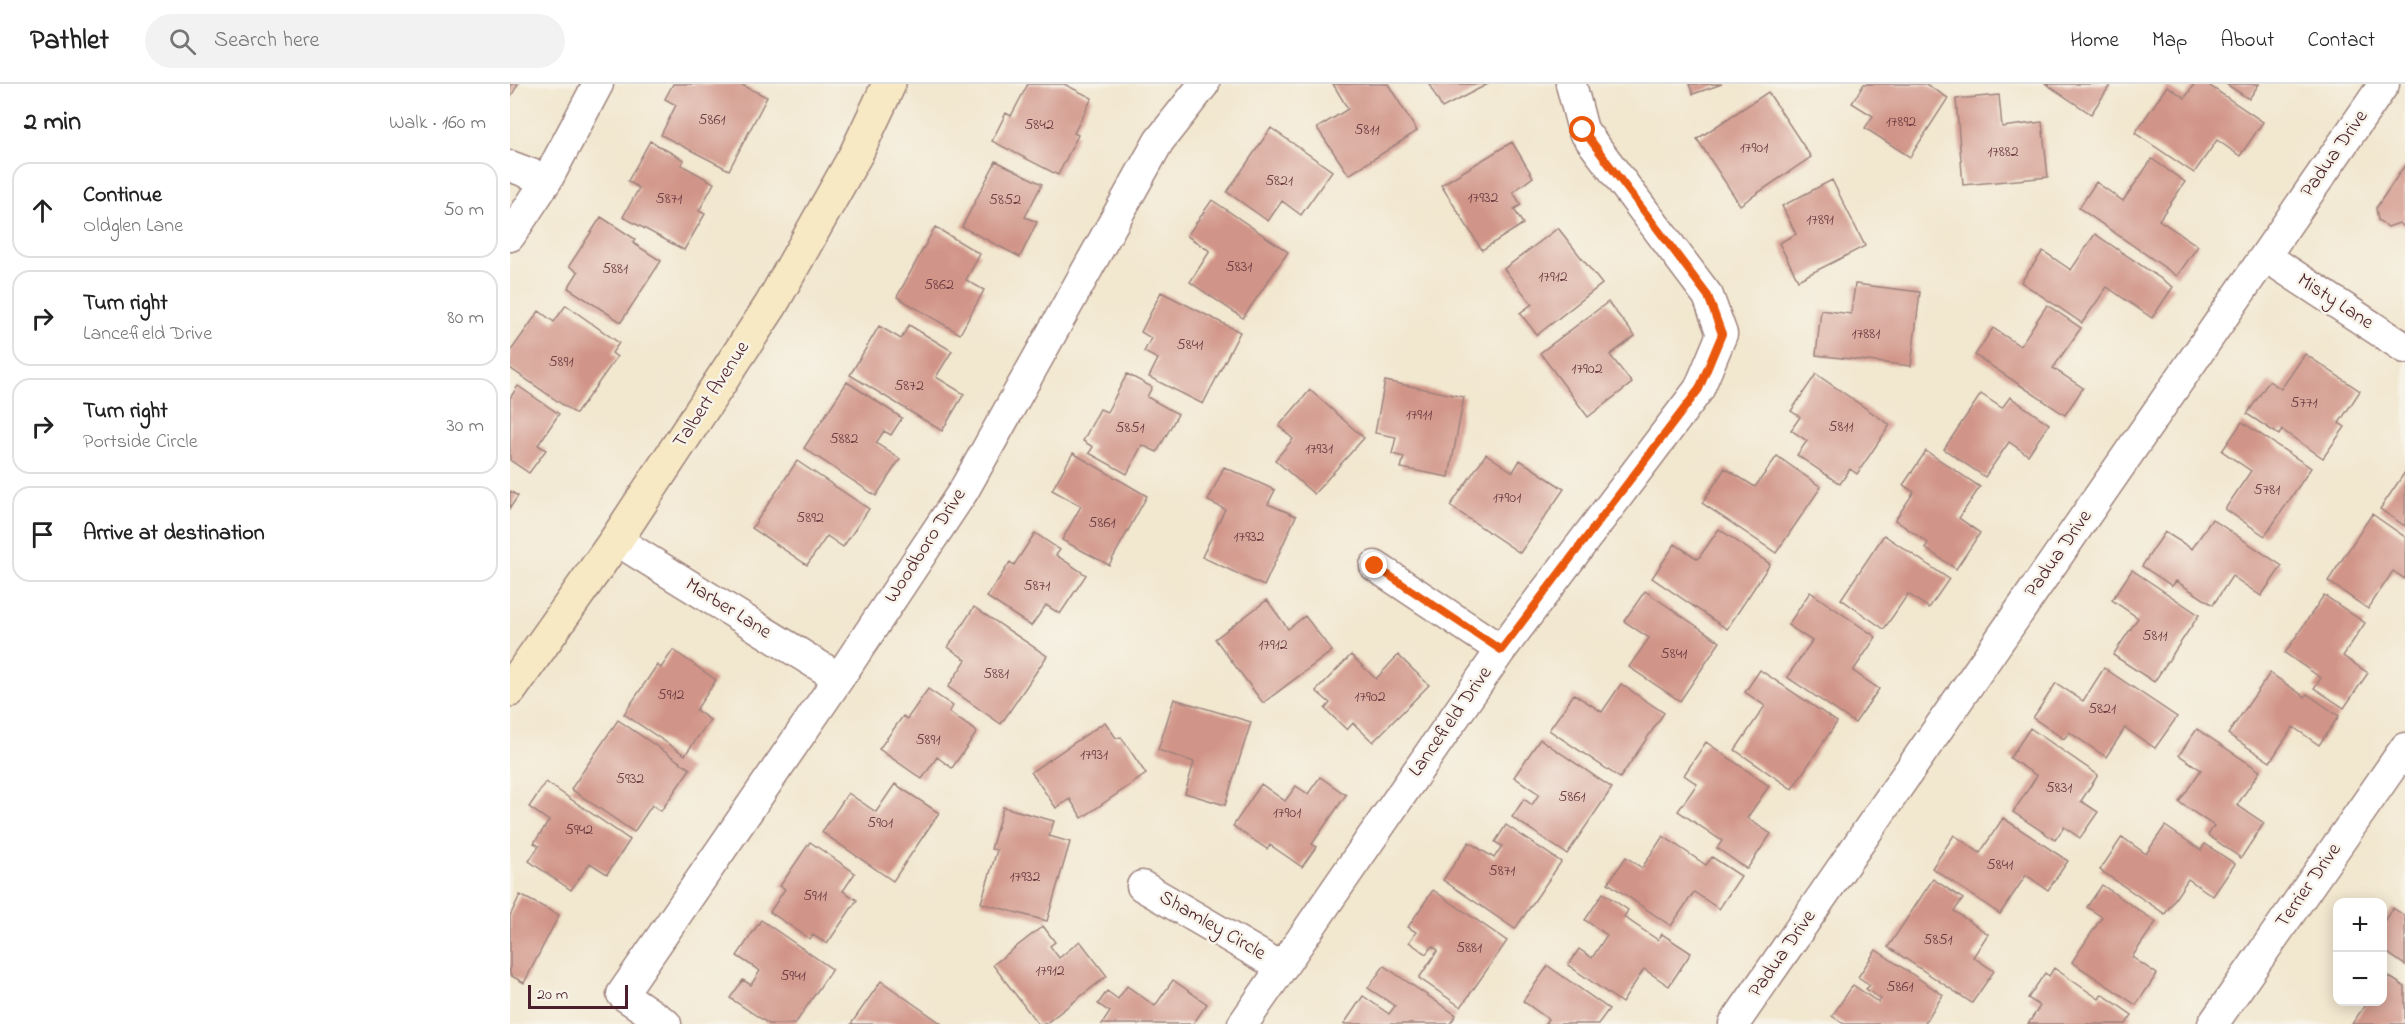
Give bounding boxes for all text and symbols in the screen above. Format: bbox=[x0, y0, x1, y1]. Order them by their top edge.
search box bbox=[145, 14, 565, 68]
text: Pathlet bbox=[30, 21, 109, 62]
icon: search bbox=[166, 25, 199, 58]
text: Search here bbox=[214, 25, 319, 57]
text: Home bbox=[2070, 26, 2119, 56]
text: Map bbox=[2152, 26, 2187, 56]
text: About bbox=[2220, 26, 2274, 56]
text: Contact bbox=[2307, 26, 2375, 56]
text: 2 min bbox=[24, 104, 81, 142]
street label: Padua Drive bbox=[2294, 104, 2376, 204]
house number: 5861 bbox=[698, 108, 726, 132]
text: Walk · 160 m bbox=[389, 109, 486, 138]
house number: 17892 bbox=[1886, 110, 1916, 134]
house number: 5842 bbox=[1024, 113, 1054, 137]
route start bbox=[1569, 116, 1595, 142]
house number: 5811 bbox=[1354, 118, 1380, 142]
house number: 17901 bbox=[1740, 136, 1768, 160]
house number: 17882 bbox=[1987, 140, 2019, 164]
house number: 5821 bbox=[1265, 169, 1293, 193]
text: Continue bbox=[83, 180, 162, 212]
house number: 17932 bbox=[1467, 186, 1499, 210]
house number: 5871 bbox=[656, 187, 682, 211]
house number: 5852 bbox=[989, 188, 1021, 212]
icon: ahead bbox=[26, 194, 59, 227]
text: 50 m bbox=[443, 196, 484, 225]
house number: 17891 bbox=[1806, 208, 1834, 232]
text: Oldglen Lane bbox=[83, 212, 183, 241]
house number: 5831 bbox=[1226, 255, 1252, 279]
house number: 5881 bbox=[602, 257, 628, 281]
house number: 17912 bbox=[1538, 265, 1568, 289]
street label: Misty Lane bbox=[2291, 266, 2379, 338]
house number: 5862 bbox=[924, 273, 954, 297]
text: Turn right bbox=[83, 288, 168, 320]
icon: right bbox=[26, 302, 59, 335]
text: 80 m bbox=[447, 304, 484, 333]
text: Lancefield Drive bbox=[83, 320, 212, 349]
house number: 17881 bbox=[1852, 322, 1880, 346]
house number: 5841 bbox=[1177, 333, 1203, 357]
street label: Talbert Avenue bbox=[666, 336, 758, 454]
house number: 5891 bbox=[548, 350, 574, 374]
house number: 17902 bbox=[1571, 357, 1603, 381]
house number: 5872 bbox=[894, 374, 924, 398]
house number: 5771 bbox=[2290, 391, 2318, 415]
text: Turn right bbox=[83, 396, 168, 428]
house number: 17911 bbox=[1406, 403, 1432, 427]
icon: right bbox=[26, 410, 59, 443]
text: 30 m bbox=[447, 412, 484, 441]
house number: 5811 bbox=[1828, 415, 1854, 439]
house number: 5851 bbox=[1115, 416, 1145, 440]
house number: 5882 bbox=[829, 427, 859, 451]
text: Portside Circle bbox=[83, 428, 198, 457]
house number: 17931 bbox=[1305, 437, 1333, 461]
house number: 5781 bbox=[2254, 478, 2280, 502]
street label: Woodboro Drive bbox=[878, 483, 974, 609]
house number: 17901 bbox=[1493, 486, 1521, 510]
street label: Padua Drive bbox=[2018, 504, 2100, 604]
house number: 5892 bbox=[796, 506, 824, 530]
house number: 5861 bbox=[1088, 511, 1116, 535]
icon: arrive bbox=[26, 518, 59, 551]
text: Arrive at destination bbox=[83, 518, 265, 550]
house number: 17932 bbox=[1233, 525, 1265, 549]
route end bbox=[1361, 552, 1387, 578]
street label: Marber Lane bbox=[679, 571, 777, 647]
house number: 5871 bbox=[1024, 574, 1050, 598]
house number: 5811 bbox=[2142, 624, 2168, 648]
house number: 17912 bbox=[1258, 633, 1288, 657]
house number: 5841 bbox=[1661, 642, 1687, 666]
street label: Lancefield Drive bbox=[1402, 661, 1500, 783]
house number: 5881 bbox=[983, 662, 1009, 686]
house number: 5912 bbox=[657, 683, 685, 707]
house number: 17902 bbox=[1354, 685, 1386, 709]
house number: 5821 bbox=[2088, 697, 2116, 721]
house number: 5891 bbox=[915, 728, 941, 752]
house number: 17931 bbox=[1080, 743, 1108, 767]
house number: 5932 bbox=[616, 767, 644, 791]
house number: 5831 bbox=[2046, 776, 2072, 800]
house number: 5861 bbox=[1558, 785, 1586, 809]
house number: 17901 bbox=[1273, 801, 1301, 825]
house number: 5901 bbox=[867, 811, 893, 835]
house number: 5942 bbox=[565, 818, 593, 842]
street label: Terrier Drive bbox=[2269, 837, 2349, 935]
house number: 5841 bbox=[1987, 853, 2013, 877]
house number: 5871 bbox=[1489, 859, 1515, 883]
house number: 17932 bbox=[1009, 865, 1041, 889]
house number: 5911 bbox=[803, 884, 827, 908]
street label: Shamley Circle bbox=[1153, 884, 1271, 968]
map controls bbox=[2333, 898, 2387, 1006]
button: + bbox=[2333, 898, 2387, 952]
street label: Padua Drive bbox=[1742, 904, 1824, 1004]
house number: 5851 bbox=[1923, 928, 1953, 952]
house number: 5881 bbox=[1456, 936, 1482, 960]
button: − bbox=[2333, 952, 2387, 1006]
house number: 17912 bbox=[1035, 959, 1065, 983]
house number: 5941 bbox=[780, 964, 806, 988]
house number: 5861 bbox=[1886, 975, 1914, 999]
scale bar bbox=[528, 982, 628, 1010]
text: 20 m bbox=[537, 983, 568, 1007]

